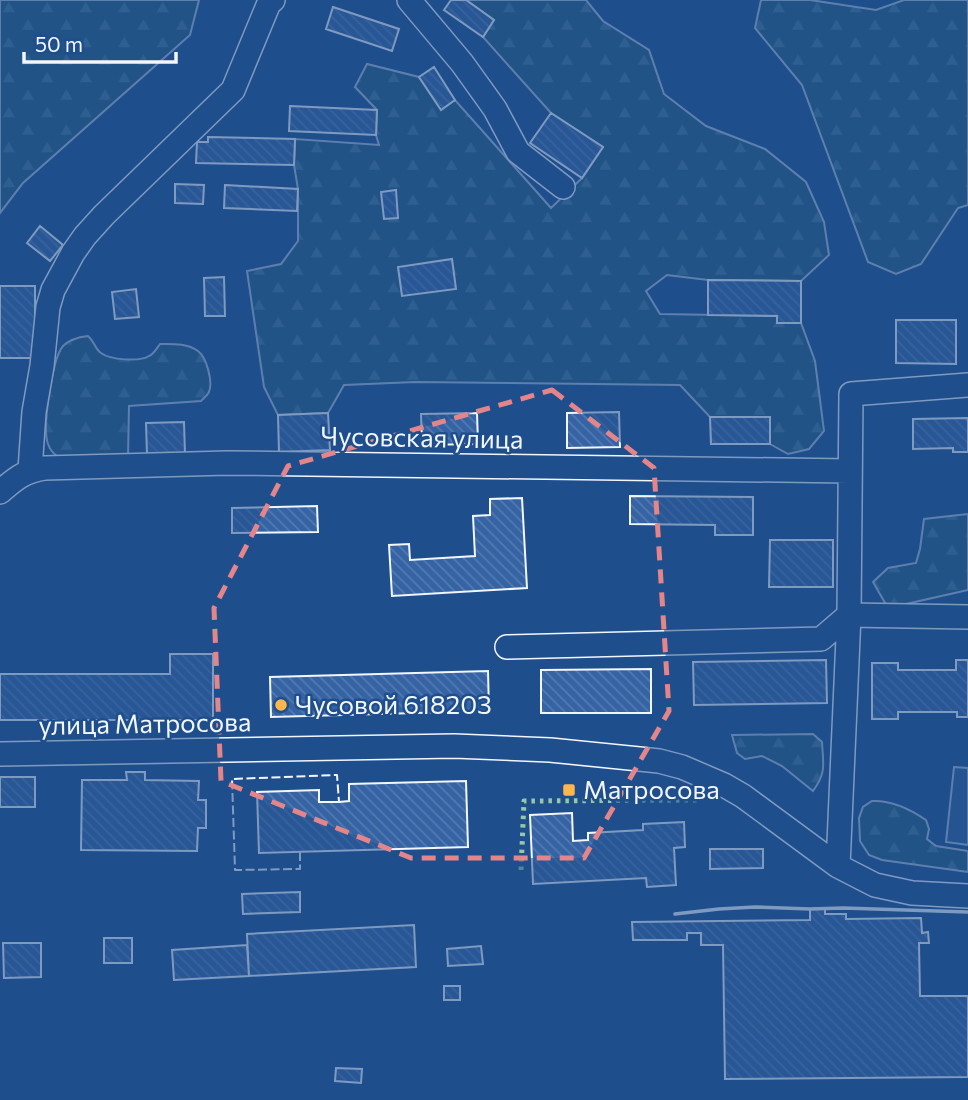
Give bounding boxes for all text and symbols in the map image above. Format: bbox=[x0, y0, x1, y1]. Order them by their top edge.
scale bar bbox=[24, 21, 177, 65]
text: 50 m bbox=[35, 31, 83, 56]
street label: Чусовская улица bbox=[320, 419, 524, 454]
place label: Чусовой 618203 bbox=[295, 688, 492, 719]
marker: Чусовой 618203 bbox=[273, 697, 289, 713]
street label: улица Матросова bbox=[38, 705, 252, 740]
place label: Матросова bbox=[583, 773, 720, 804]
marker: Матросова bbox=[561, 782, 577, 798]

